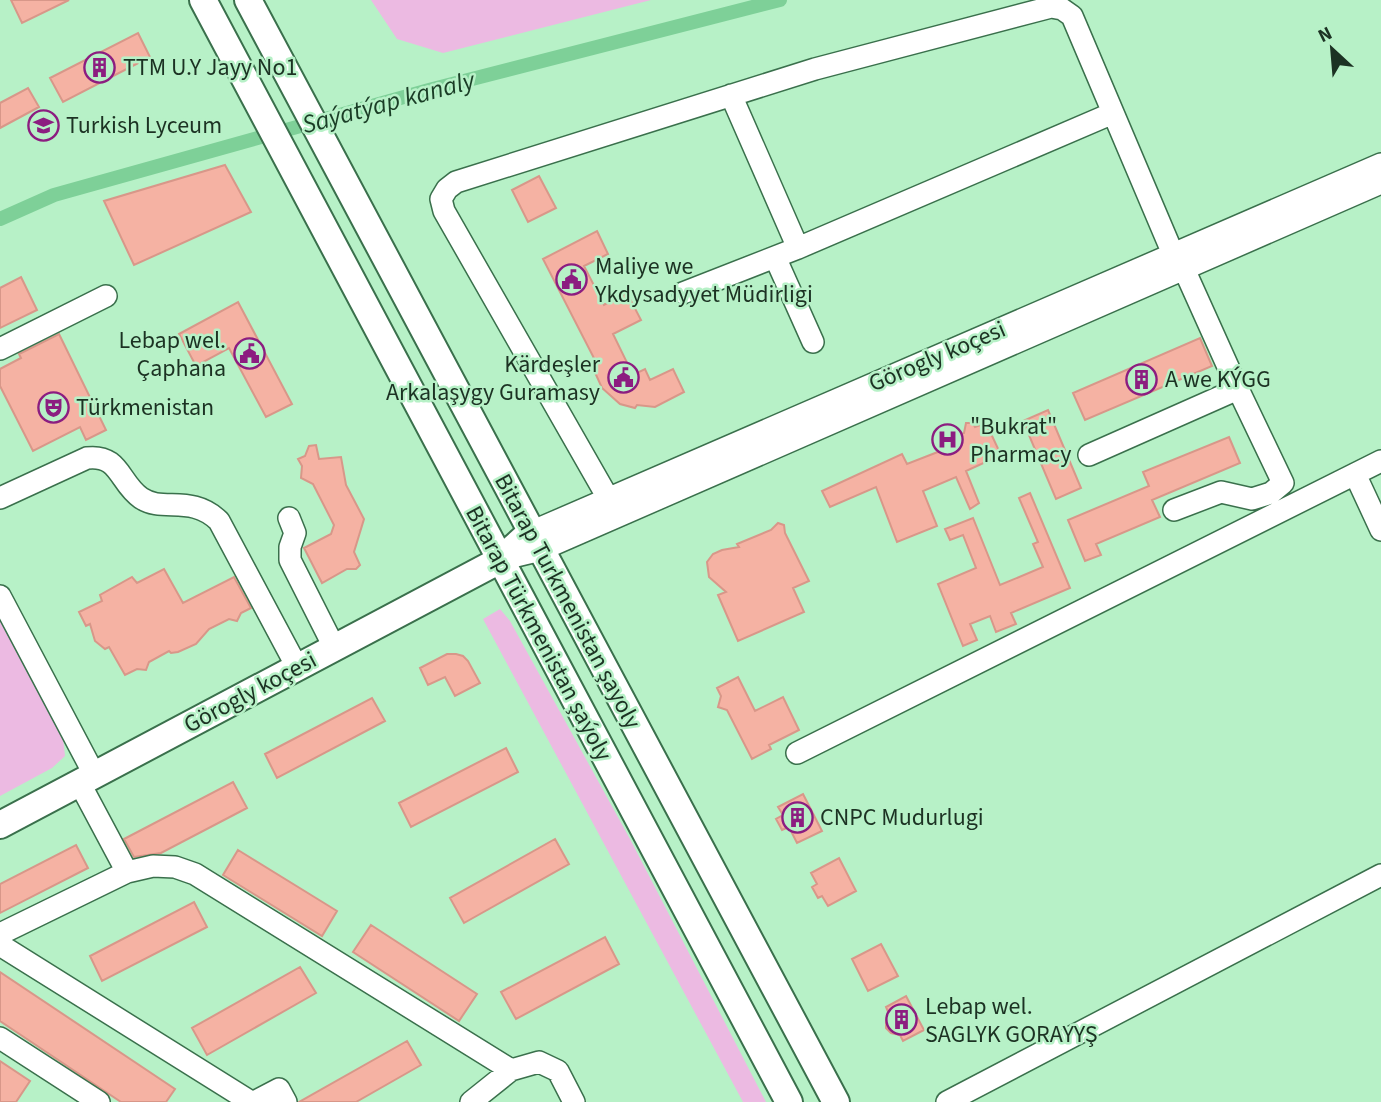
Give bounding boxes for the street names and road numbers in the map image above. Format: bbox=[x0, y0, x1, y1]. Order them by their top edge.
street label: Görogly koçesi bbox=[863, 312, 1011, 401]
street label: Bitarap Turkmenistan şayoly bbox=[485, 467, 650, 735]
street label: Bitarap Türkmenistan şaýoly bbox=[456, 499, 621, 767]
street label: Görogly koçesi bbox=[178, 643, 323, 742]

